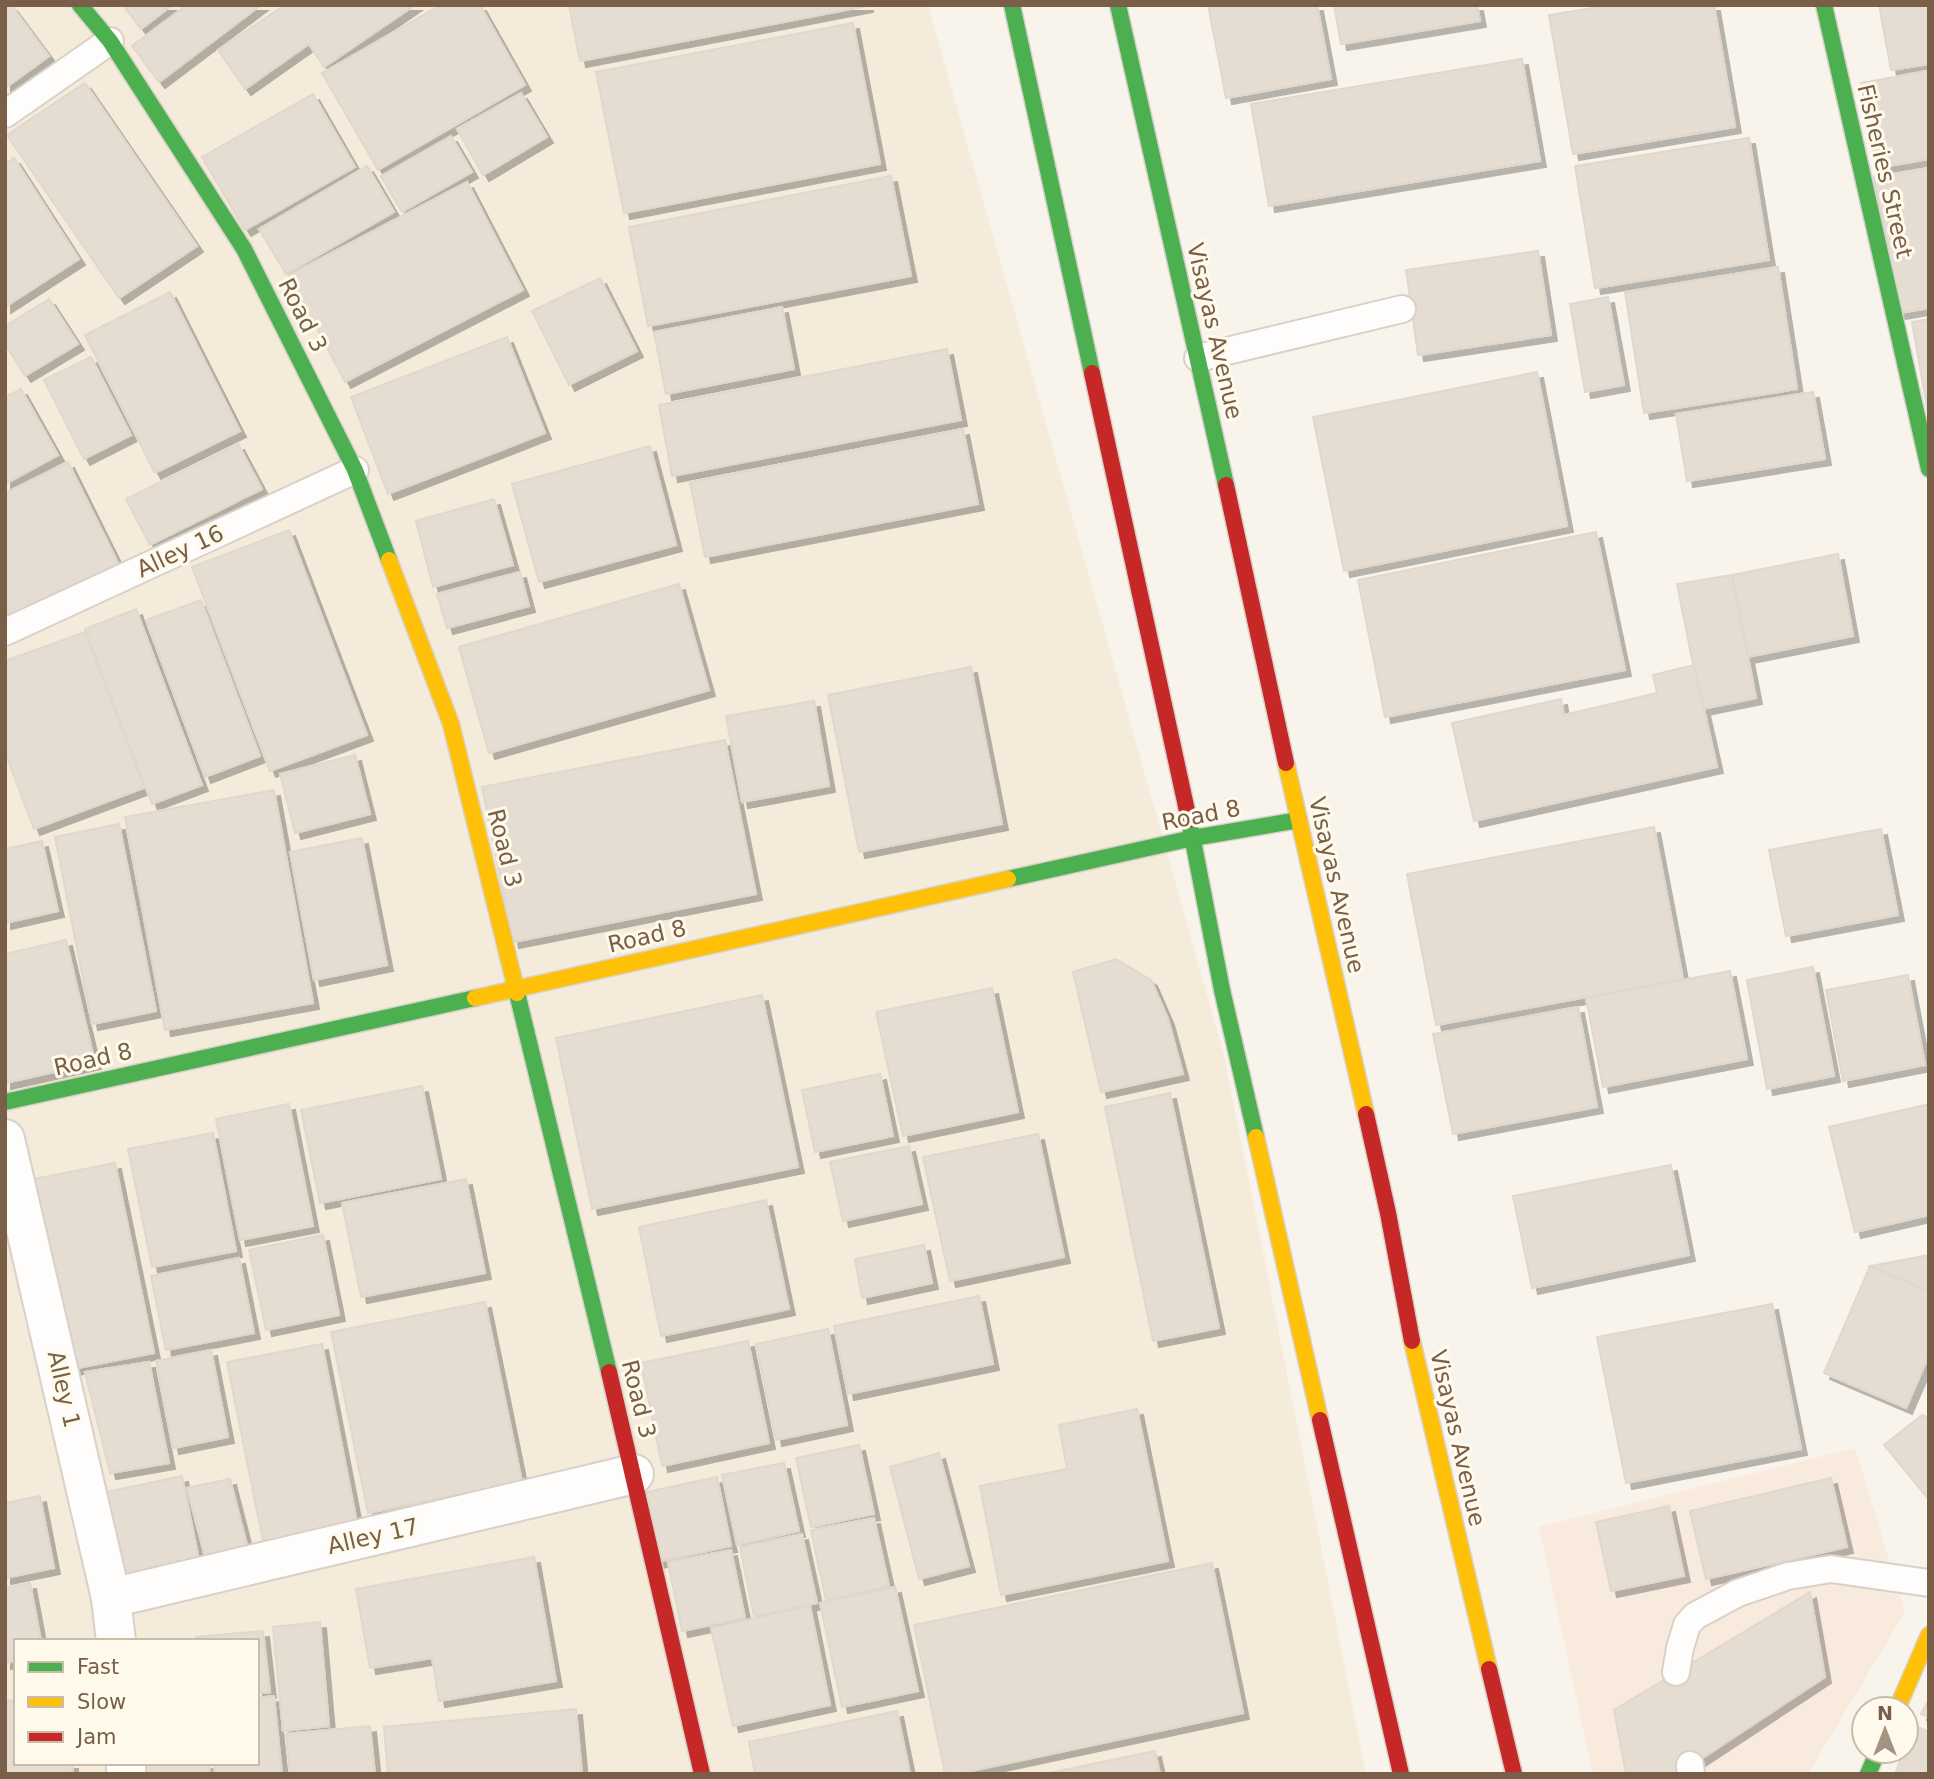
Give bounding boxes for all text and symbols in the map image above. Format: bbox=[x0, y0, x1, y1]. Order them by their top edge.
street label: Fisheries Street bbox=[1852, 81, 1918, 261]
street label: Visayas Avenue bbox=[1182, 240, 1248, 422]
street label: Road 3 bbox=[273, 274, 333, 356]
street label: Alley 16 bbox=[132, 520, 228, 582]
street label: Visayas Avenue bbox=[1304, 794, 1370, 976]
street label: Road 8 bbox=[1159, 795, 1243, 835]
street label: Road 3 bbox=[483, 806, 527, 890]
street label: Road 8 bbox=[605, 914, 689, 958]
street label: Road 8 bbox=[51, 1037, 135, 1081]
street label: Visayas Avenue bbox=[1425, 1347, 1491, 1529]
street label: Alley 1 bbox=[43, 1348, 85, 1430]
street label: Road 3 bbox=[617, 1357, 661, 1441]
street label: Alley 17 bbox=[325, 1513, 421, 1559]
legend bbox=[14, 1639, 259, 1765]
text: Fast bbox=[77, 1655, 119, 1679]
text: Slow bbox=[77, 1690, 126, 1714]
north arrow bbox=[1850, 1695, 1920, 1765]
text: N bbox=[1877, 1702, 1893, 1724]
text: Jam bbox=[75, 1725, 117, 1749]

